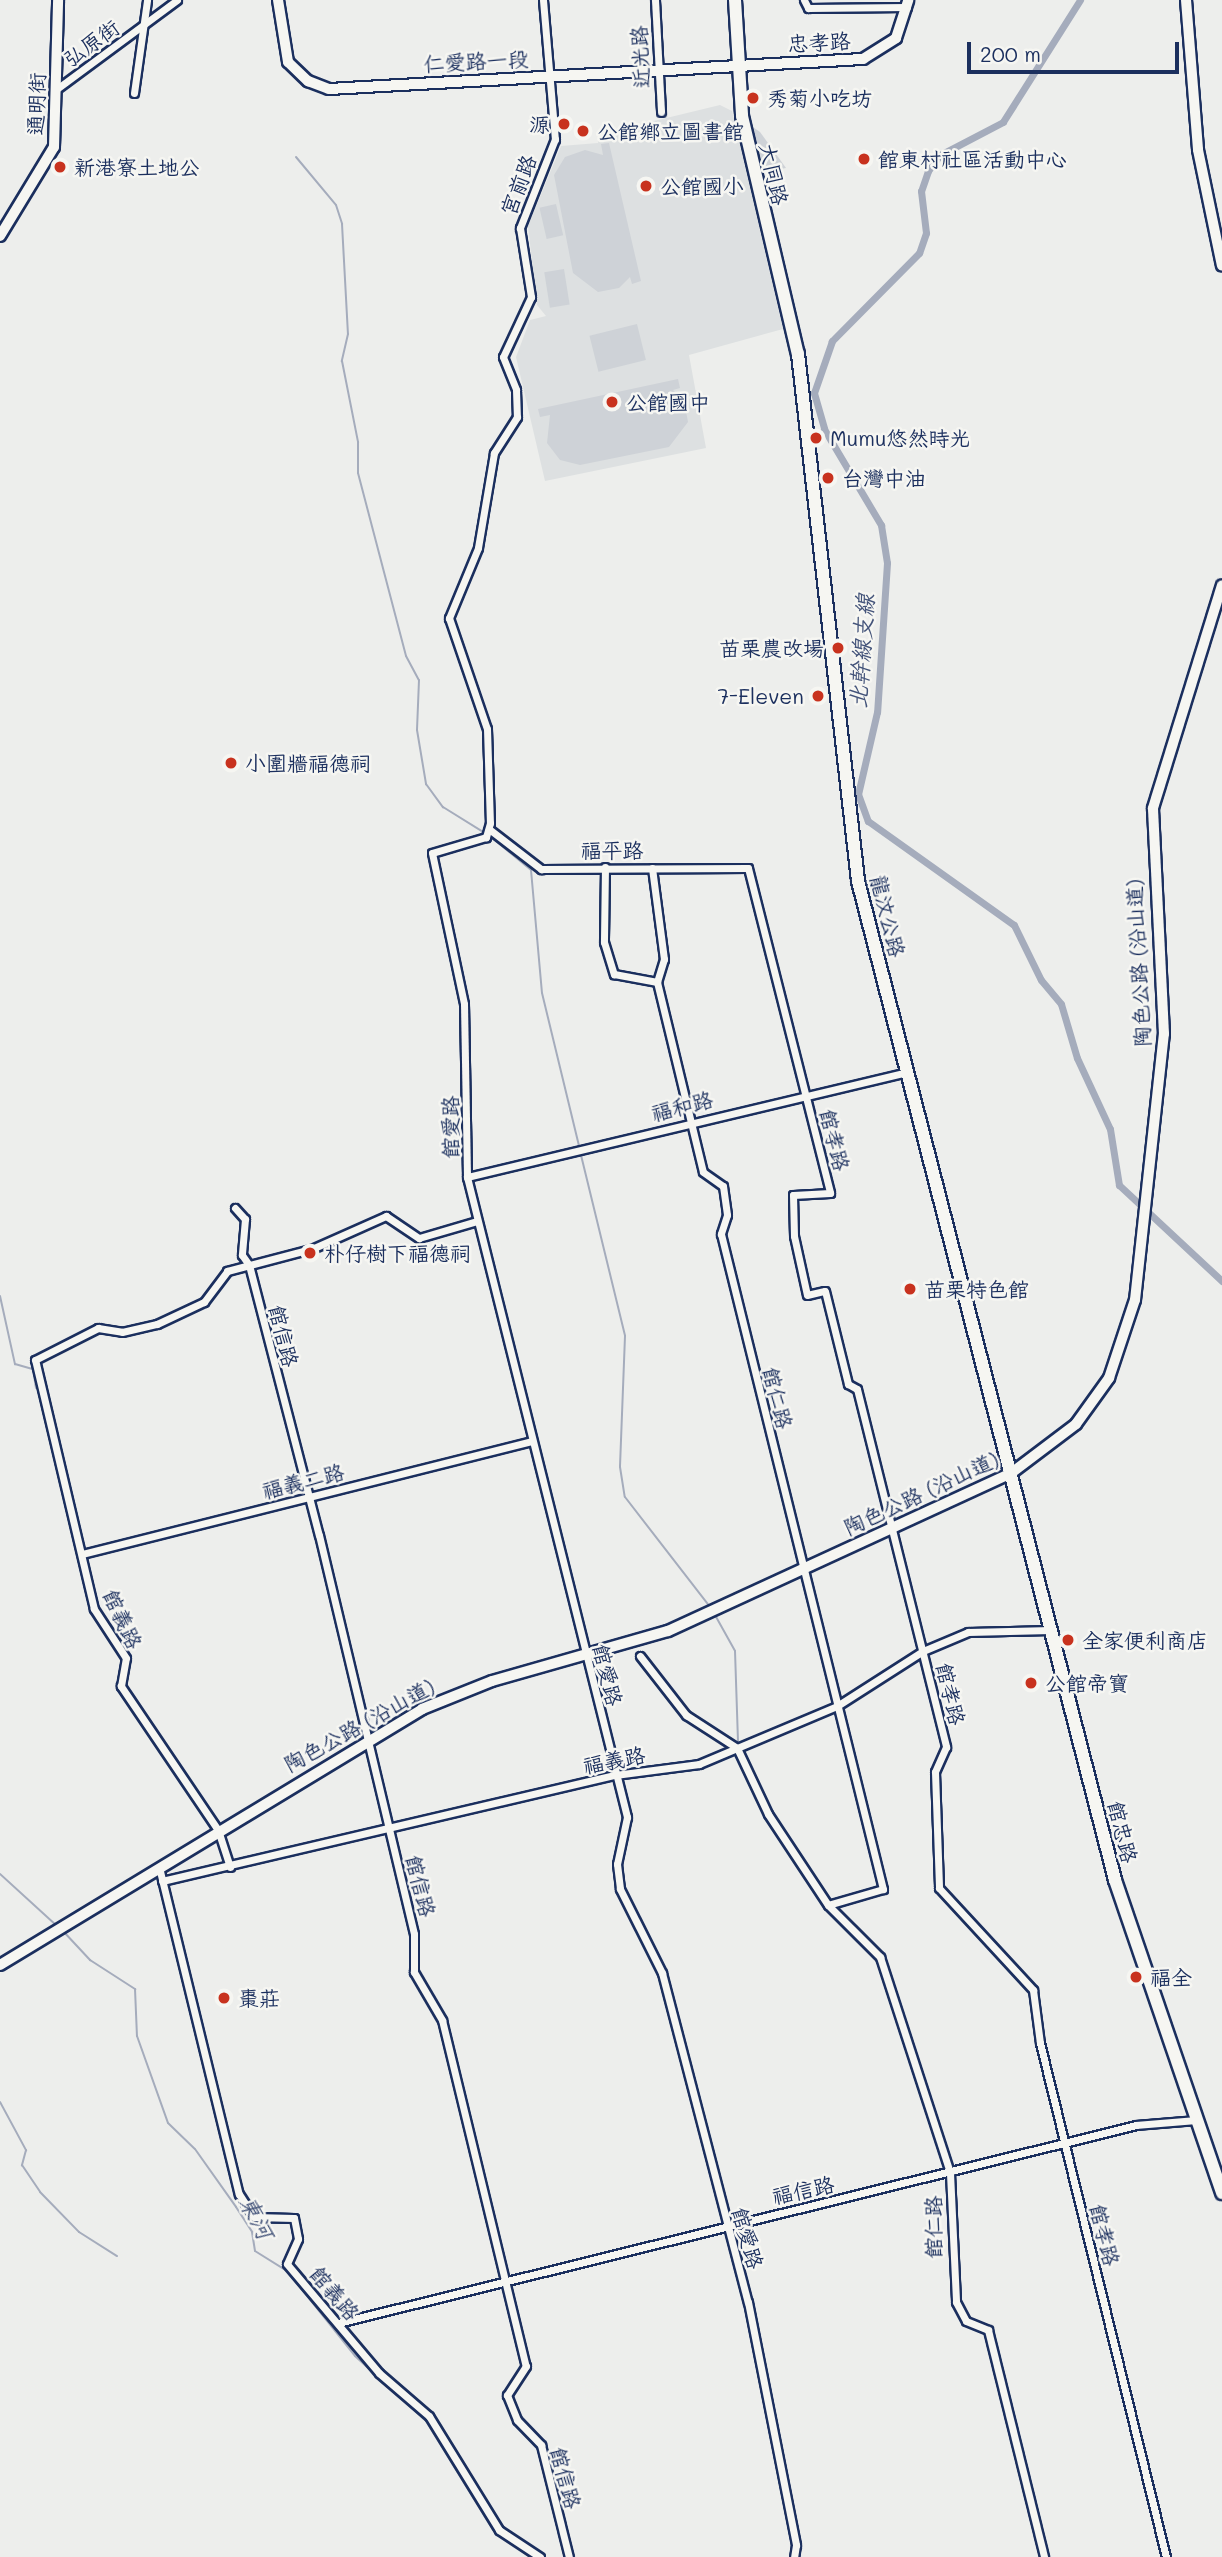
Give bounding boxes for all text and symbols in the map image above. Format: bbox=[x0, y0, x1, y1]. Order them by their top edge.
street label: 弘原街 bbox=[58, 14, 124, 72]
street label: 近光路 bbox=[626, 25, 654, 89]
street label: 忠孝路 bbox=[787, 28, 851, 56]
scale bar bbox=[970, 28, 1182, 72]
text: 200 m bbox=[980, 40, 1041, 67]
street label: 仁愛路一段 bbox=[423, 46, 529, 76]
street label: 通明街 bbox=[22, 72, 50, 136]
place label: 秀菊小吃坊 bbox=[767, 85, 872, 111]
marker: 秀菊小吃坊 bbox=[745, 90, 761, 106]
place label: 源 bbox=[529, 111, 550, 137]
marker: 源 bbox=[556, 116, 572, 132]
place label: 公館鄉立圖書館 bbox=[597, 118, 744, 144]
marker: 公館鄉立圖書館 bbox=[575, 123, 591, 139]
street label: 大同路 bbox=[755, 140, 793, 208]
place label: 館東村社區活動中心 bbox=[878, 146, 1067, 172]
street label: 宮前路 bbox=[495, 151, 541, 219]
marker: 館東村社區活動中心 bbox=[856, 151, 872, 167]
place label: 新港寮土地公 bbox=[74, 154, 200, 180]
marker: 新港寮土地公 bbox=[52, 159, 68, 175]
place label: 公館國小 bbox=[660, 173, 744, 199]
marker: 公館國小 bbox=[638, 178, 654, 194]
place label: 公館國中 bbox=[626, 389, 710, 415]
marker: 公館國中 bbox=[604, 394, 620, 410]
place label: Mumu悠然時光 bbox=[830, 425, 970, 451]
marker: Mumu悠然時光 bbox=[808, 430, 824, 446]
place label: 台灣中油 bbox=[842, 465, 926, 491]
marker: 台灣中油 bbox=[820, 470, 836, 486]
water label: 北幹線支線 bbox=[843, 593, 879, 709]
place label: 苗栗農改場 bbox=[719, 635, 824, 661]
marker: 苗栗農改場 bbox=[830, 640, 846, 656]
place label: 7-Eleven bbox=[717, 683, 804, 709]
marker: 7-Eleven bbox=[810, 688, 826, 704]
place label: 小圍牆福德祠 bbox=[245, 750, 371, 776]
marker: 小圍牆福德祠 bbox=[223, 755, 239, 771]
street label: 福平路 bbox=[581, 837, 643, 863]
street label: 龍汶公路 bbox=[866, 872, 910, 960]
street label: 陶色公路 (沿山道) bbox=[1121, 878, 1155, 1048]
street label: 福和路 bbox=[648, 1086, 716, 1126]
street label: 館愛路 bbox=[437, 1096, 463, 1158]
street label: 館孝路 bbox=[815, 1106, 855, 1174]
place label: 朴仔樹下福德祠 bbox=[324, 1240, 471, 1266]
marker: 朴仔樹下福德祠 bbox=[302, 1245, 318, 1261]
place label: 苗栗特色館 bbox=[924, 1276, 1029, 1302]
marker: 苗栗特色館 bbox=[902, 1281, 918, 1297]
street label: 館信路 bbox=[264, 1302, 304, 1370]
street label: 館仁路 bbox=[758, 1364, 798, 1432]
street label: 陶色公路 (沿山道) bbox=[840, 1446, 1002, 1540]
street label: 福義二路 bbox=[259, 1459, 347, 1503]
street label: 館義路 bbox=[98, 1585, 148, 1653]
place label: 全家便利商店 bbox=[1082, 1627, 1208, 1653]
marker: 全家便利商店 bbox=[1060, 1632, 1076, 1648]
street label: 館愛路 bbox=[588, 1641, 628, 1709]
street label: 館孝路 bbox=[932, 1660, 970, 1728]
place label: 公館帝寶 bbox=[1045, 1670, 1129, 1696]
street label: 陶色公路 (沿山道) bbox=[279, 1673, 439, 1777]
marker: 公館帝寶 bbox=[1023, 1675, 1039, 1691]
street label: 福義路 bbox=[581, 1742, 647, 1778]
street label: 館忠路 bbox=[1103, 1798, 1143, 1866]
street label: 館信路 bbox=[401, 1852, 441, 1920]
place label: 福全 bbox=[1150, 1964, 1192, 1990]
marker: 福全 bbox=[1128, 1969, 1144, 1985]
place label: 棗莊 bbox=[238, 1985, 280, 2011]
marker: 棗莊 bbox=[216, 1990, 232, 2006]
street label: 福信路 bbox=[770, 2171, 836, 2209]
water label: 東河 bbox=[234, 2190, 280, 2244]
street label: 館仁路 bbox=[920, 2196, 946, 2258]
street label: 館孝路 bbox=[1085, 2201, 1125, 2269]
street label: 館愛路 bbox=[727, 2204, 769, 2272]
street label: 館義路 bbox=[305, 2261, 365, 2325]
street label: 館信路 bbox=[546, 2444, 586, 2512]

